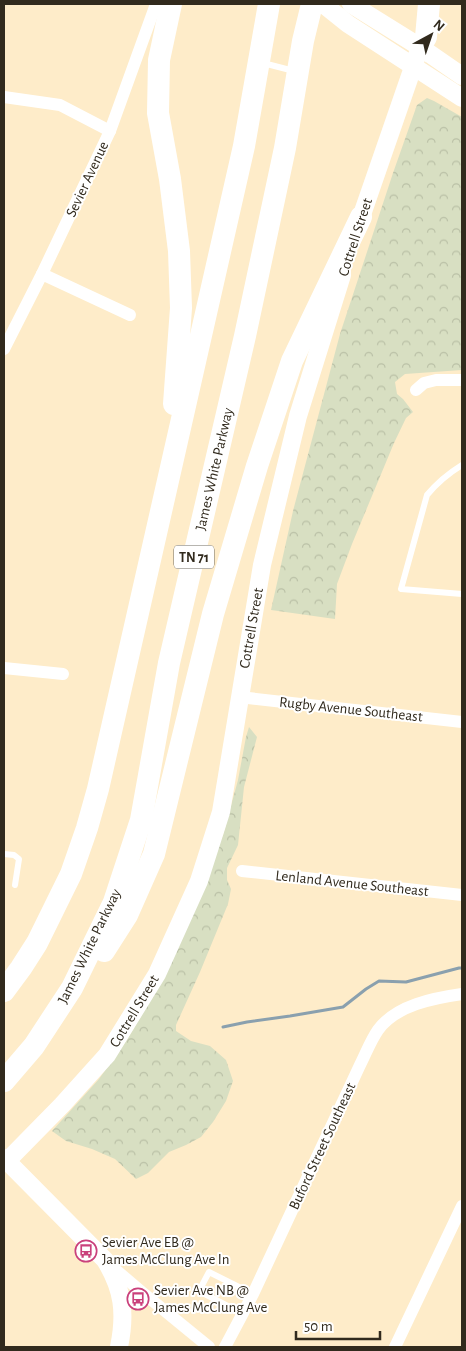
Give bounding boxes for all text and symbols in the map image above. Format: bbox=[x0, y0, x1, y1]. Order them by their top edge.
north arrow bbox=[406, 10, 456, 60]
text: N bbox=[430, 17, 447, 34]
street label: Sevier Avenue bbox=[63, 139, 112, 219]
street label: Cottrell Street bbox=[336, 196, 375, 278]
street label: James White Parkway bbox=[193, 406, 236, 532]
road number: TN 71 bbox=[174, 546, 214, 568]
street label: Cottrell Street bbox=[237, 587, 266, 669]
street label: Rugby Avenue Southeast bbox=[278, 695, 424, 725]
street label: Lenland Avenue Southeast bbox=[275, 868, 429, 899]
street label: James White Parkway bbox=[55, 886, 124, 1006]
street label: Cottrell Street bbox=[107, 972, 162, 1050]
street label: Buford Street Southeast bbox=[286, 1080, 359, 1212]
place label: Sevier Ave EB @ James McClung Ave In bbox=[102, 1235, 229, 1267]
bus stop icon: Sevier Ave EB @ James McClung Ave In bbox=[74, 1239, 98, 1263]
place label: Sevier Ave NB @ James McClung Ave bbox=[154, 1283, 267, 1315]
bus stop icon: Sevier Ave NB @ James McClung Ave bbox=[126, 1287, 150, 1311]
scale bar bbox=[296, 1308, 380, 1340]
text: 50 m bbox=[304, 1319, 333, 1334]

